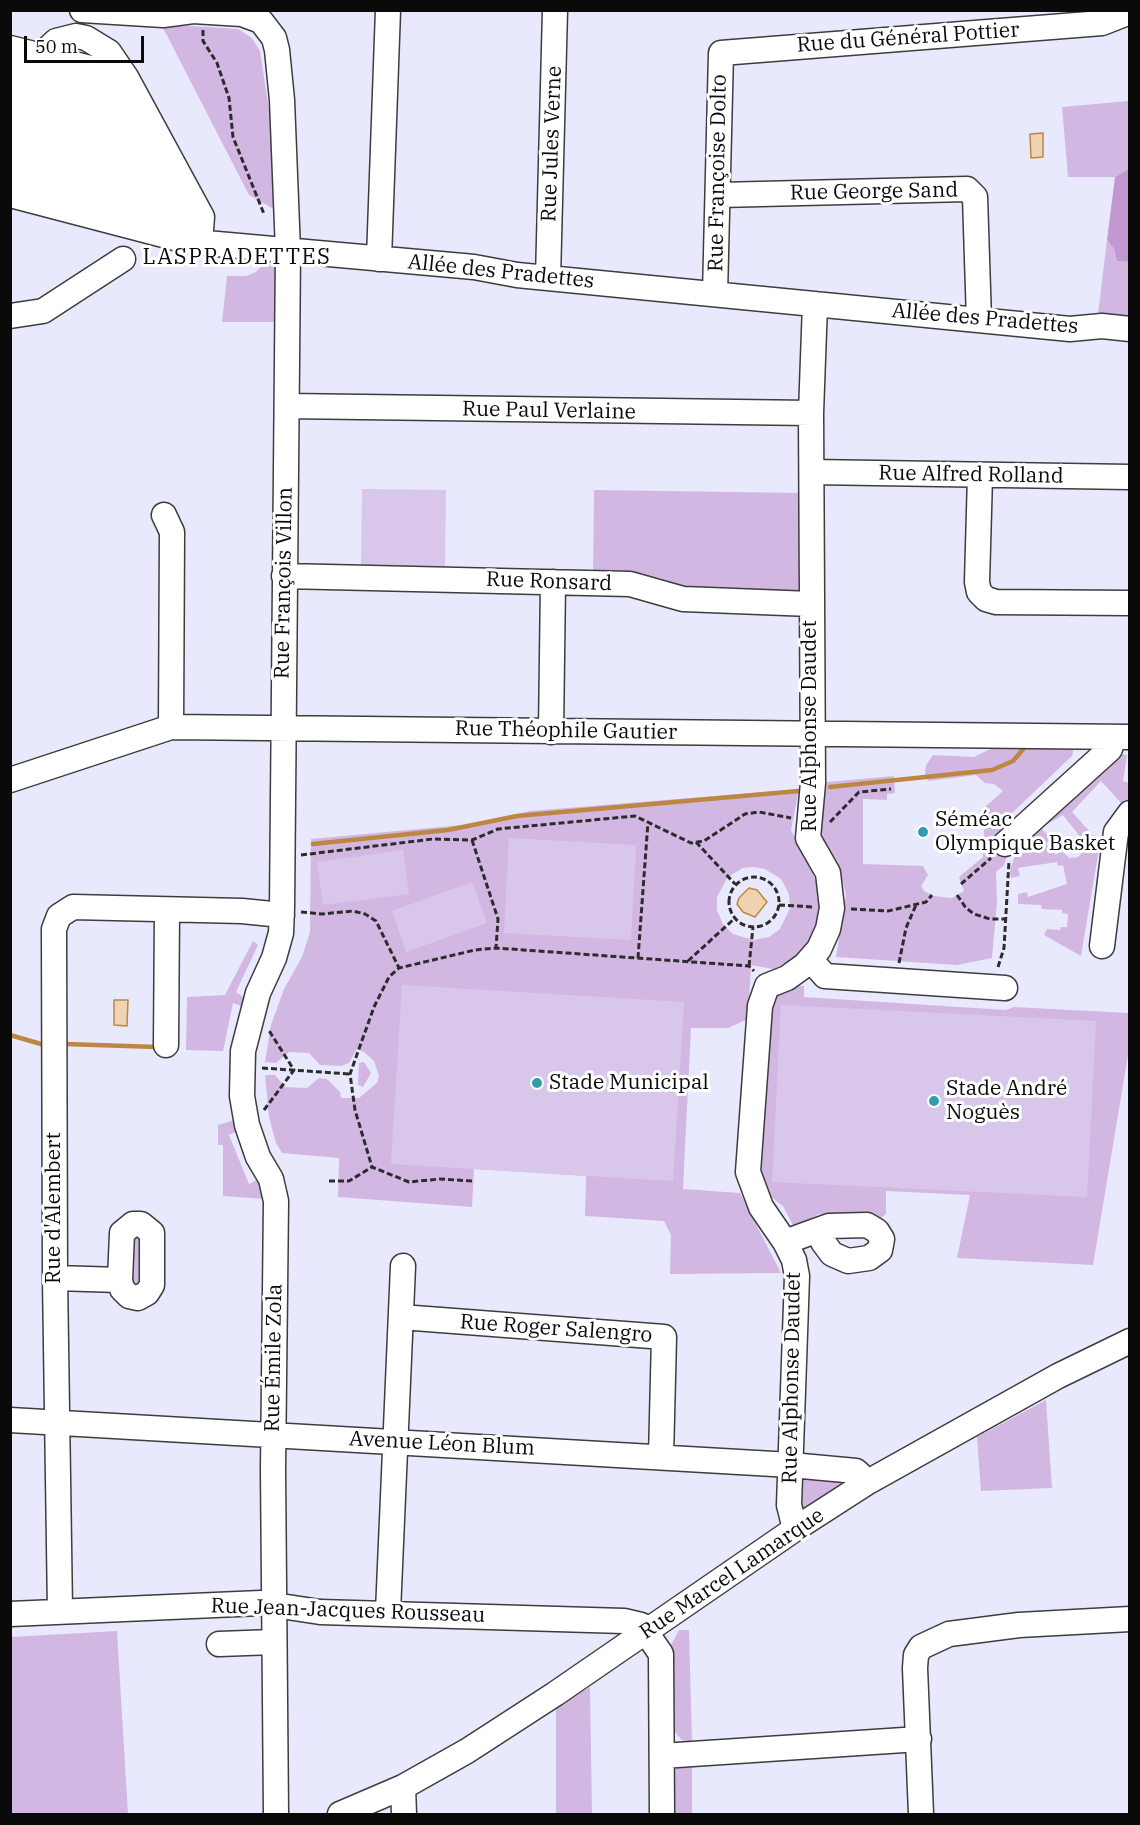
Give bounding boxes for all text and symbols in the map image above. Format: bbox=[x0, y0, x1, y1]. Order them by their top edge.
street label: Rue du Général Pottier bbox=[796, 18, 1020, 58]
scale bar bbox=[27, 24, 147, 62]
text: 50 m bbox=[35, 35, 78, 58]
street label: Rue Jules Verne bbox=[537, 65, 567, 223]
street label: Rue Françoise Dolto bbox=[704, 74, 732, 272]
street label: Rue George Sand bbox=[790, 178, 958, 206]
district label: LASPRADETTES bbox=[142, 245, 332, 271]
street label: Allée des Pradettes bbox=[407, 250, 595, 294]
street label: Allée des Pradettes bbox=[891, 298, 1079, 340]
street label: Rue Paul Verlaine bbox=[462, 397, 636, 425]
street label: Rue Alfred Rolland bbox=[878, 461, 1064, 489]
street label: Rue François Villon bbox=[270, 487, 298, 679]
street label: Rue Ronsard bbox=[486, 567, 612, 597]
street label: Rue Alphonse Daudet bbox=[797, 620, 823, 832]
street label: Rue Théophile Gautier bbox=[455, 716, 677, 746]
place label: Séméac Olympique Basket bbox=[935, 807, 1115, 857]
marker: Séméac Olympique Basket bbox=[916, 825, 930, 839]
place label: Stade Municipal bbox=[549, 1070, 709, 1096]
marker: Stade Municipal bbox=[530, 1076, 544, 1090]
place label: Stade André Noguès bbox=[946, 1076, 1067, 1126]
marker: Stade André Noguès bbox=[927, 1094, 941, 1108]
street label: Rue d'Alembert bbox=[41, 1132, 67, 1284]
street label: Rue Alphonse Daudet bbox=[778, 1272, 806, 1484]
street label: Rue Émile Zola bbox=[260, 1284, 288, 1432]
street label: Rue Roger Salengro bbox=[459, 1310, 653, 1348]
street label: Avenue Léon Blum bbox=[349, 1427, 535, 1461]
street label: Rue Marcel Lamarque bbox=[635, 1503, 829, 1645]
street label: Rue Jean-Jacques Rousseau bbox=[210, 1594, 486, 1628]

